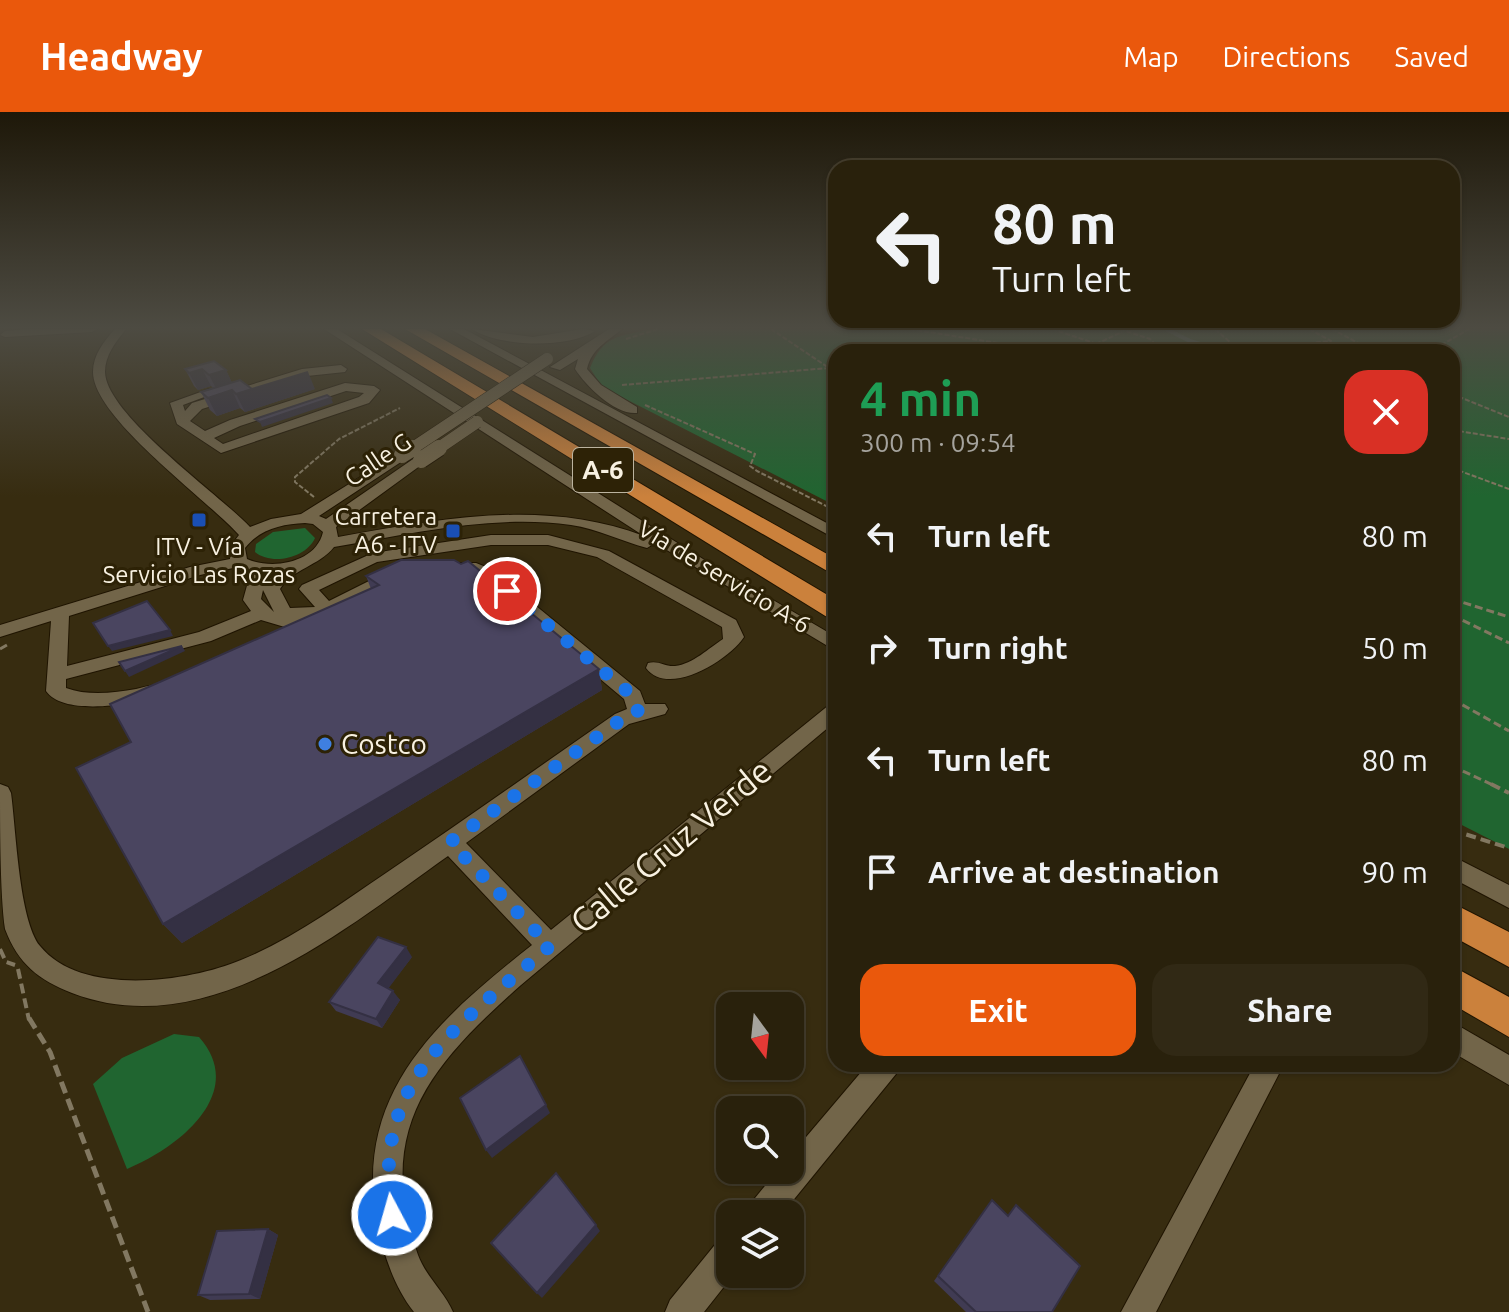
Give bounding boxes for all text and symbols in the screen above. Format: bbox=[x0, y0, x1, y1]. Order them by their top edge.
text: Headway bbox=[40, 35, 203, 77]
text: Map bbox=[1123, 41, 1179, 72]
text: Directions bbox=[1223, 41, 1350, 72]
text: Saved bbox=[1394, 41, 1469, 72]
icon: left bbox=[860, 192, 964, 296]
text: 80 m bbox=[992, 192, 1117, 255]
text: Turn left bbox=[992, 258, 1131, 299]
button: close bbox=[1344, 370, 1428, 454]
text: 4 min bbox=[860, 371, 981, 425]
street label: Calle G bbox=[339, 428, 416, 492]
text: 300 m · 09:54 bbox=[860, 428, 1016, 457]
road number: A-6 bbox=[573, 448, 633, 492]
place label: Carretera A6 - ITV bbox=[334, 503, 437, 558]
marker: ITV - Vía Servicio Las Rozas bbox=[190, 511, 208, 529]
icon: left bbox=[860, 514, 904, 558]
street label: Vía de servicio A-6 bbox=[633, 515, 815, 639]
text: Turn left bbox=[928, 519, 1050, 553]
text: 80 m bbox=[1361, 519, 1428, 553]
marker: Carretera A6 - ITV bbox=[444, 522, 462, 540]
place label: ITV - Vía Servicio Las Rozas bbox=[103, 533, 295, 588]
pin bbox=[473, 557, 541, 625]
icon: arrive bbox=[485, 569, 529, 613]
icon: right bbox=[860, 626, 904, 670]
text: Turn right bbox=[928, 631, 1068, 665]
text: 50 m bbox=[1361, 631, 1428, 665]
place label: Costco bbox=[341, 728, 427, 759]
marker: Costco bbox=[316, 735, 334, 753]
icon: left bbox=[860, 738, 904, 782]
text: Turn left bbox=[928, 743, 1050, 777]
text: 80 m bbox=[1361, 743, 1428, 777]
street label: Calle Cruz Verde bbox=[562, 750, 778, 940]
icon: arrive bbox=[860, 850, 904, 894]
text: Arrive at destination bbox=[928, 855, 1220, 889]
text: 90 m bbox=[1361, 855, 1428, 889]
button: Exit bbox=[860, 964, 1136, 1056]
button: Share bbox=[1152, 964, 1428, 1056]
north arrow bbox=[716, 992, 804, 1080]
map controls bbox=[716, 992, 804, 1288]
button: search bbox=[716, 1096, 804, 1184]
position arrow bbox=[350, 1173, 434, 1257]
button: layers bbox=[716, 1200, 804, 1288]

